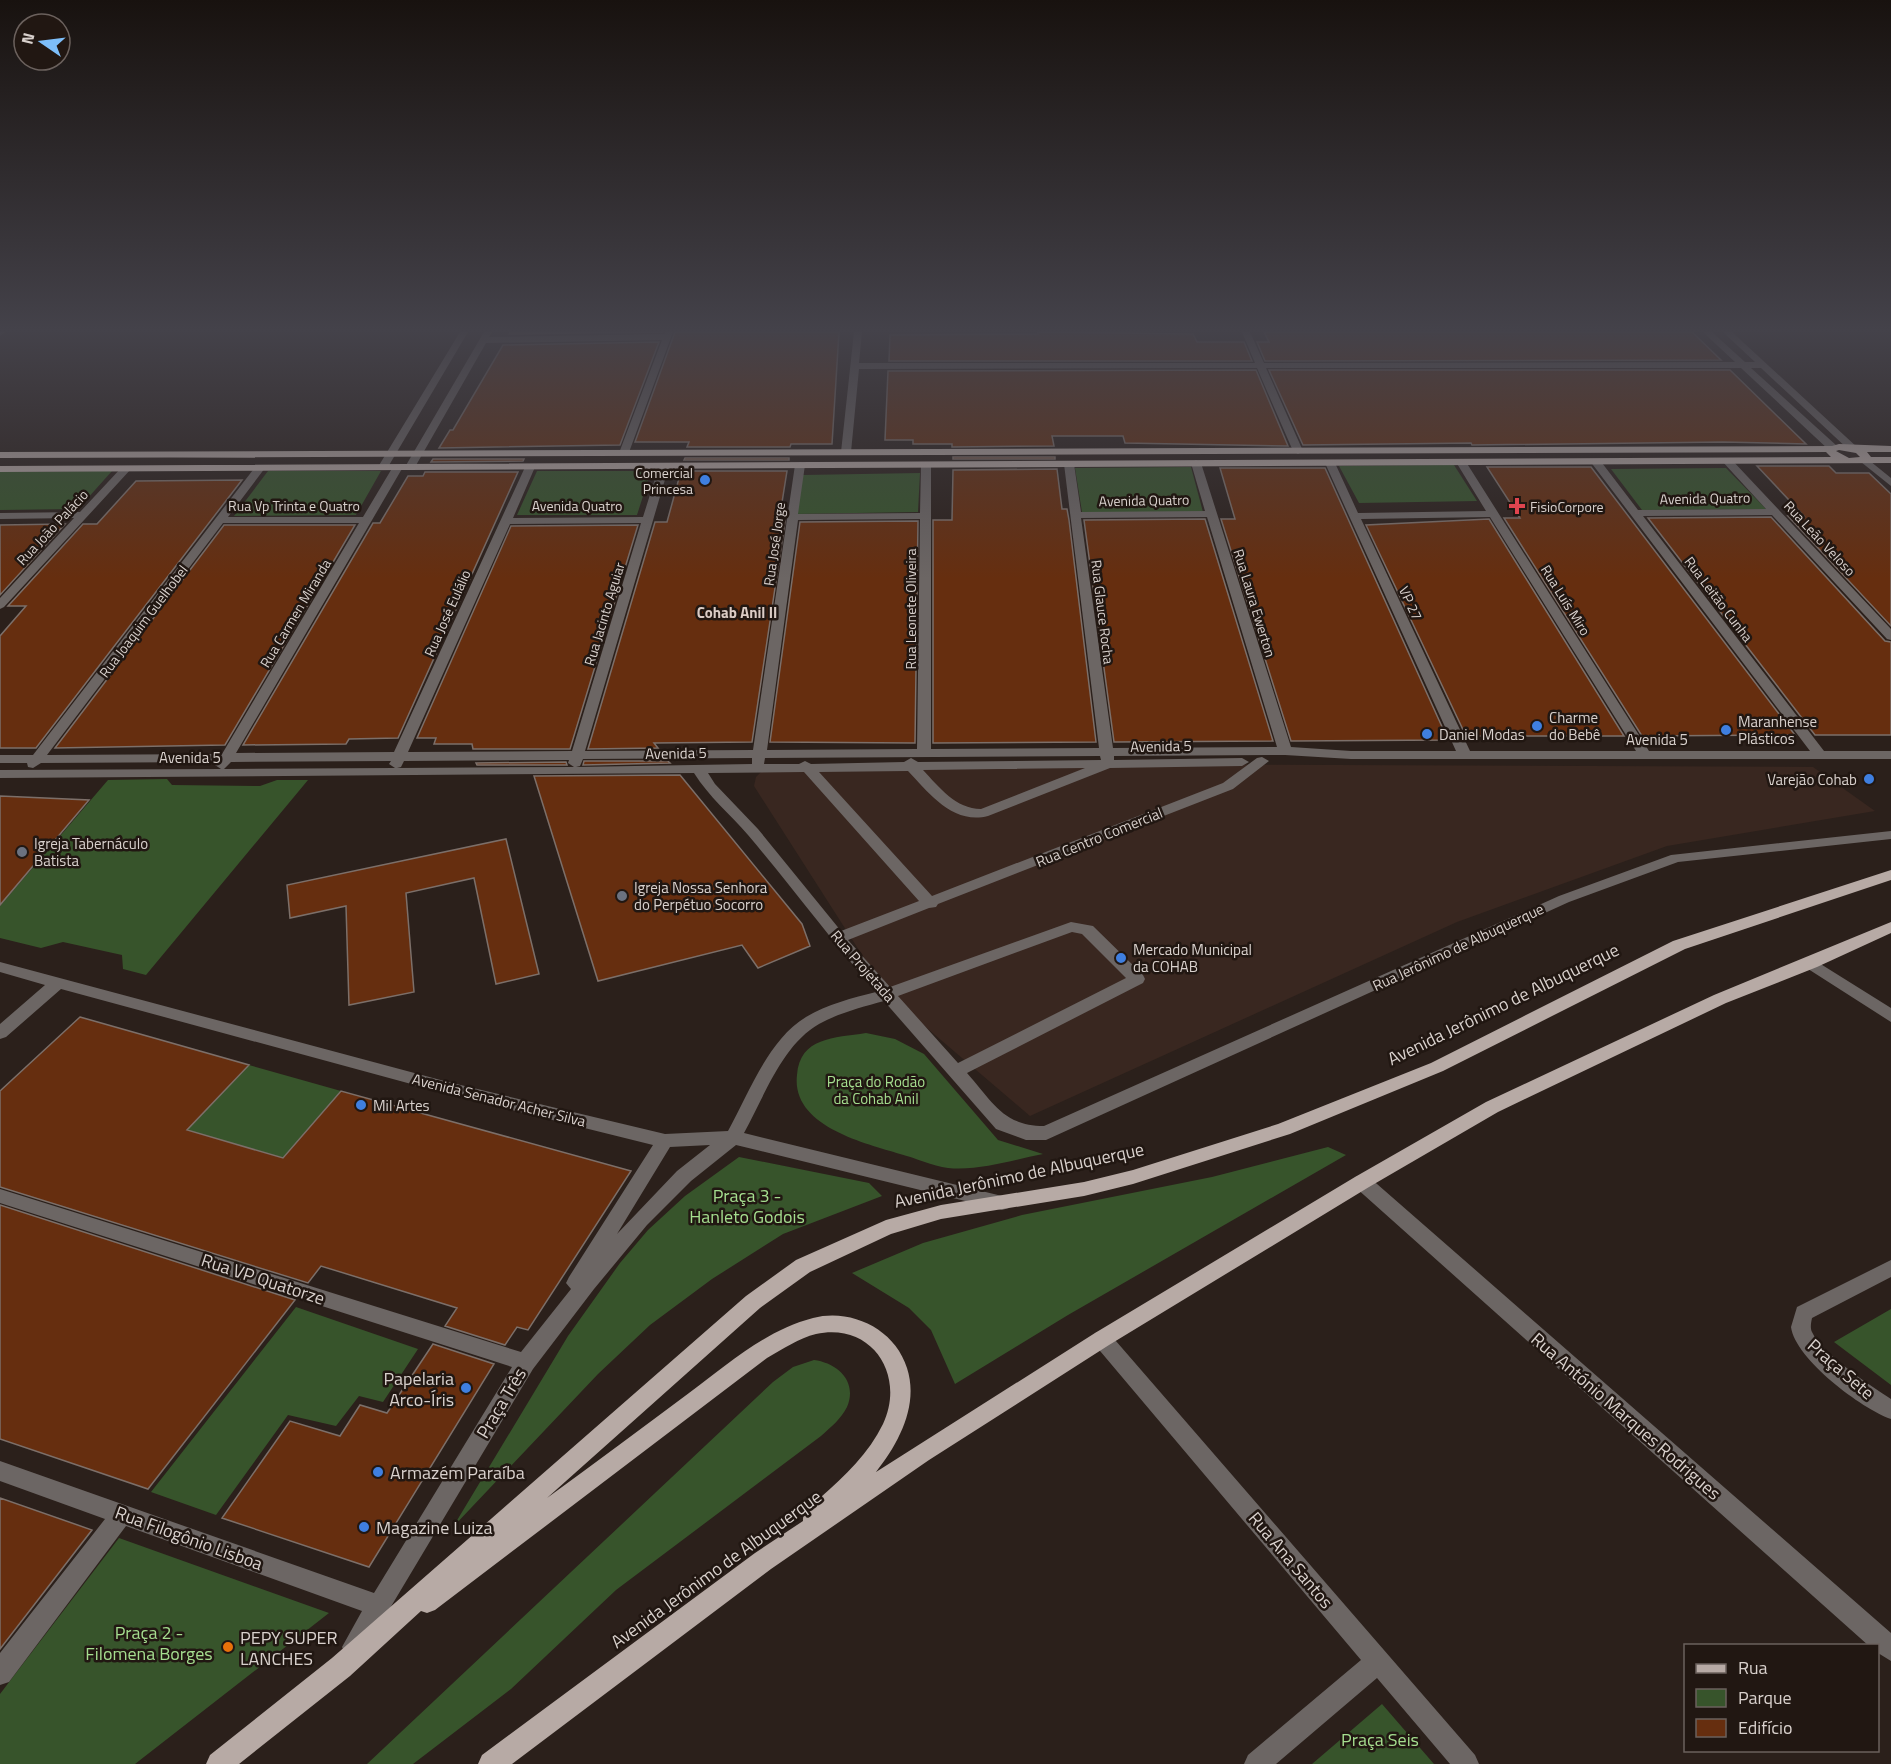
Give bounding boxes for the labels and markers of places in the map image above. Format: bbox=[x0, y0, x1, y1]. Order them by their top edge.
place label: Comercial Princesa bbox=[635, 462, 693, 499]
marker: Comercial Princesa bbox=[698, 473, 712, 487]
place label: FisioCorpore bbox=[1530, 496, 1604, 517]
marker: FisioCorpore bbox=[1508, 497, 1526, 515]
place label: Charme do Bebê bbox=[1549, 706, 1600, 746]
place label: Maranhense Plásticos bbox=[1738, 710, 1817, 750]
marker: Charme do Bebê bbox=[1530, 719, 1544, 733]
place label: Daniel Modas bbox=[1439, 723, 1525, 746]
marker: Maranhense Plásticos bbox=[1719, 723, 1733, 737]
marker: Daniel Modas bbox=[1420, 727, 1434, 741]
place label: Varejão Cohab bbox=[1767, 768, 1857, 791]
marker: Varejão Cohab bbox=[1862, 772, 1876, 786]
place label: Igreja Tabernáculo Batista bbox=[34, 832, 148, 872]
marker: Igreja Tabernáculo Batista bbox=[15, 845, 29, 859]
place label: Igreja Nossa Senhora do Perpétuo Socorro bbox=[634, 876, 768, 916]
marker: Igreja Nossa Senhora do Perpétuo Socorro bbox=[615, 889, 629, 903]
place label: Mercado Municipal da COHAB bbox=[1133, 938, 1252, 978]
marker: Mercado Municipal da COHAB bbox=[1114, 951, 1128, 965]
place label: Mil Artes bbox=[373, 1094, 430, 1117]
marker: Mil Artes bbox=[354, 1098, 368, 1112]
place label: Papelaria Arco-Íris bbox=[383, 1365, 454, 1413]
marker: Papelaria Arco-Íris bbox=[459, 1381, 473, 1395]
place label: Armazém Paraíba bbox=[390, 1459, 525, 1486]
marker: Armazém Paraíba bbox=[371, 1465, 385, 1479]
place label: Magazine Luiza bbox=[376, 1514, 493, 1541]
marker: Magazine Luiza bbox=[357, 1520, 371, 1534]
place label: PEPY SUPER LANCHES bbox=[240, 1624, 338, 1672]
marker: PEPY SUPER LANCHES bbox=[221, 1640, 235, 1654]

